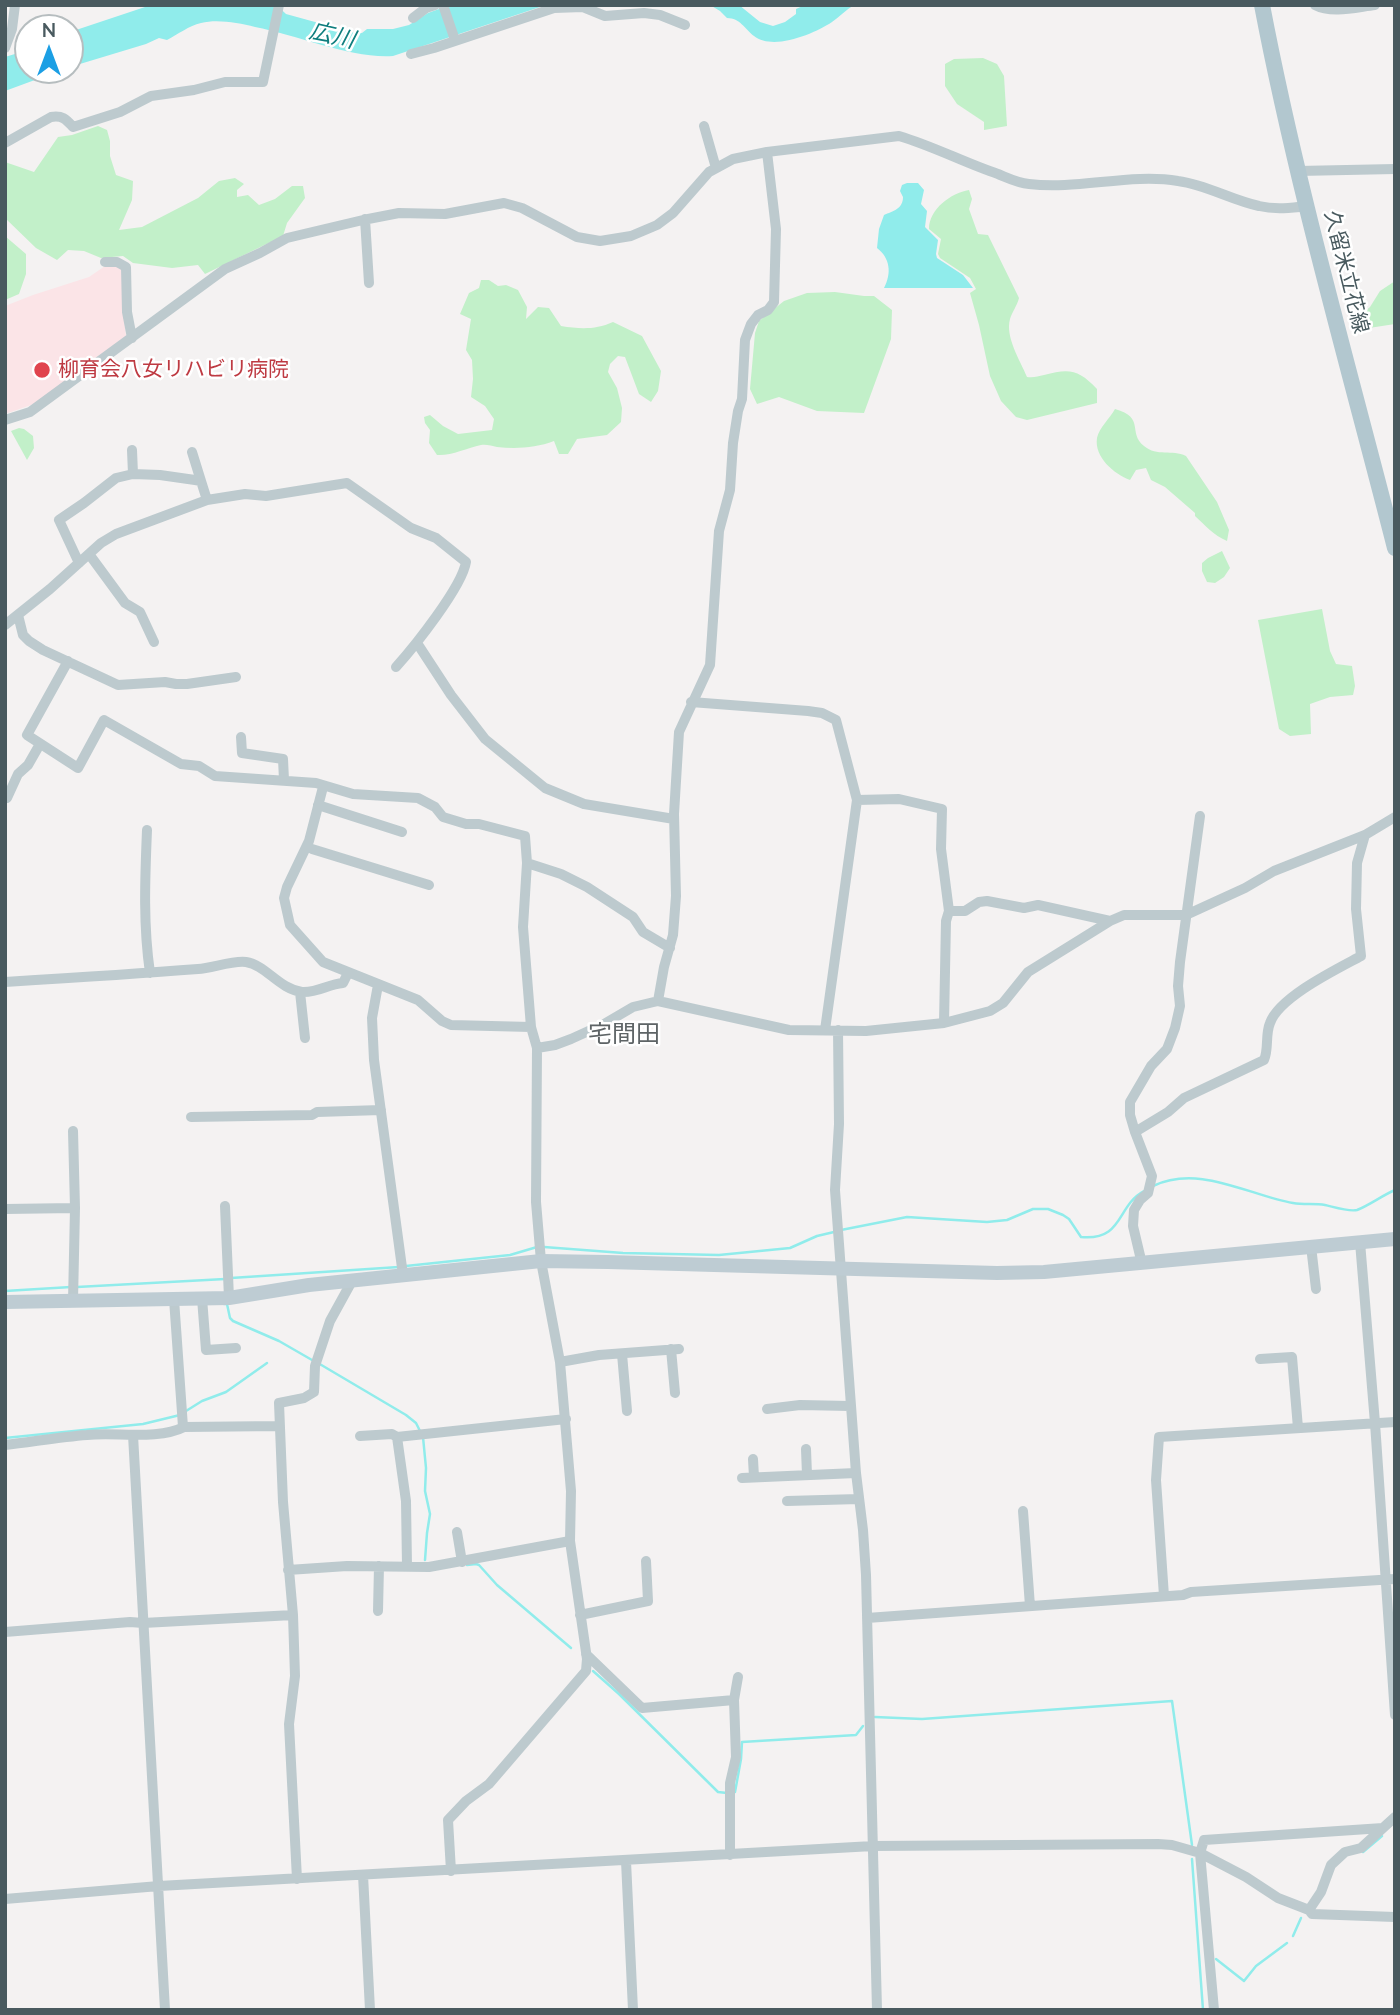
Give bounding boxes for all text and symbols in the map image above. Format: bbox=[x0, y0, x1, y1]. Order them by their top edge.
north arrow bbox=[14, 14, 84, 84]
water label: 広川 bbox=[306, 17, 358, 55]
text: N bbox=[42, 18, 56, 42]
street label: 久留米立花線 bbox=[1319, 208, 1373, 336]
place label: 柳育会八女リハビリ病院 bbox=[58, 357, 289, 383]
marker: 柳育会八女リハビリ病院 bbox=[32, 360, 52, 380]
district label: 宅間田 bbox=[588, 1021, 660, 1049]

